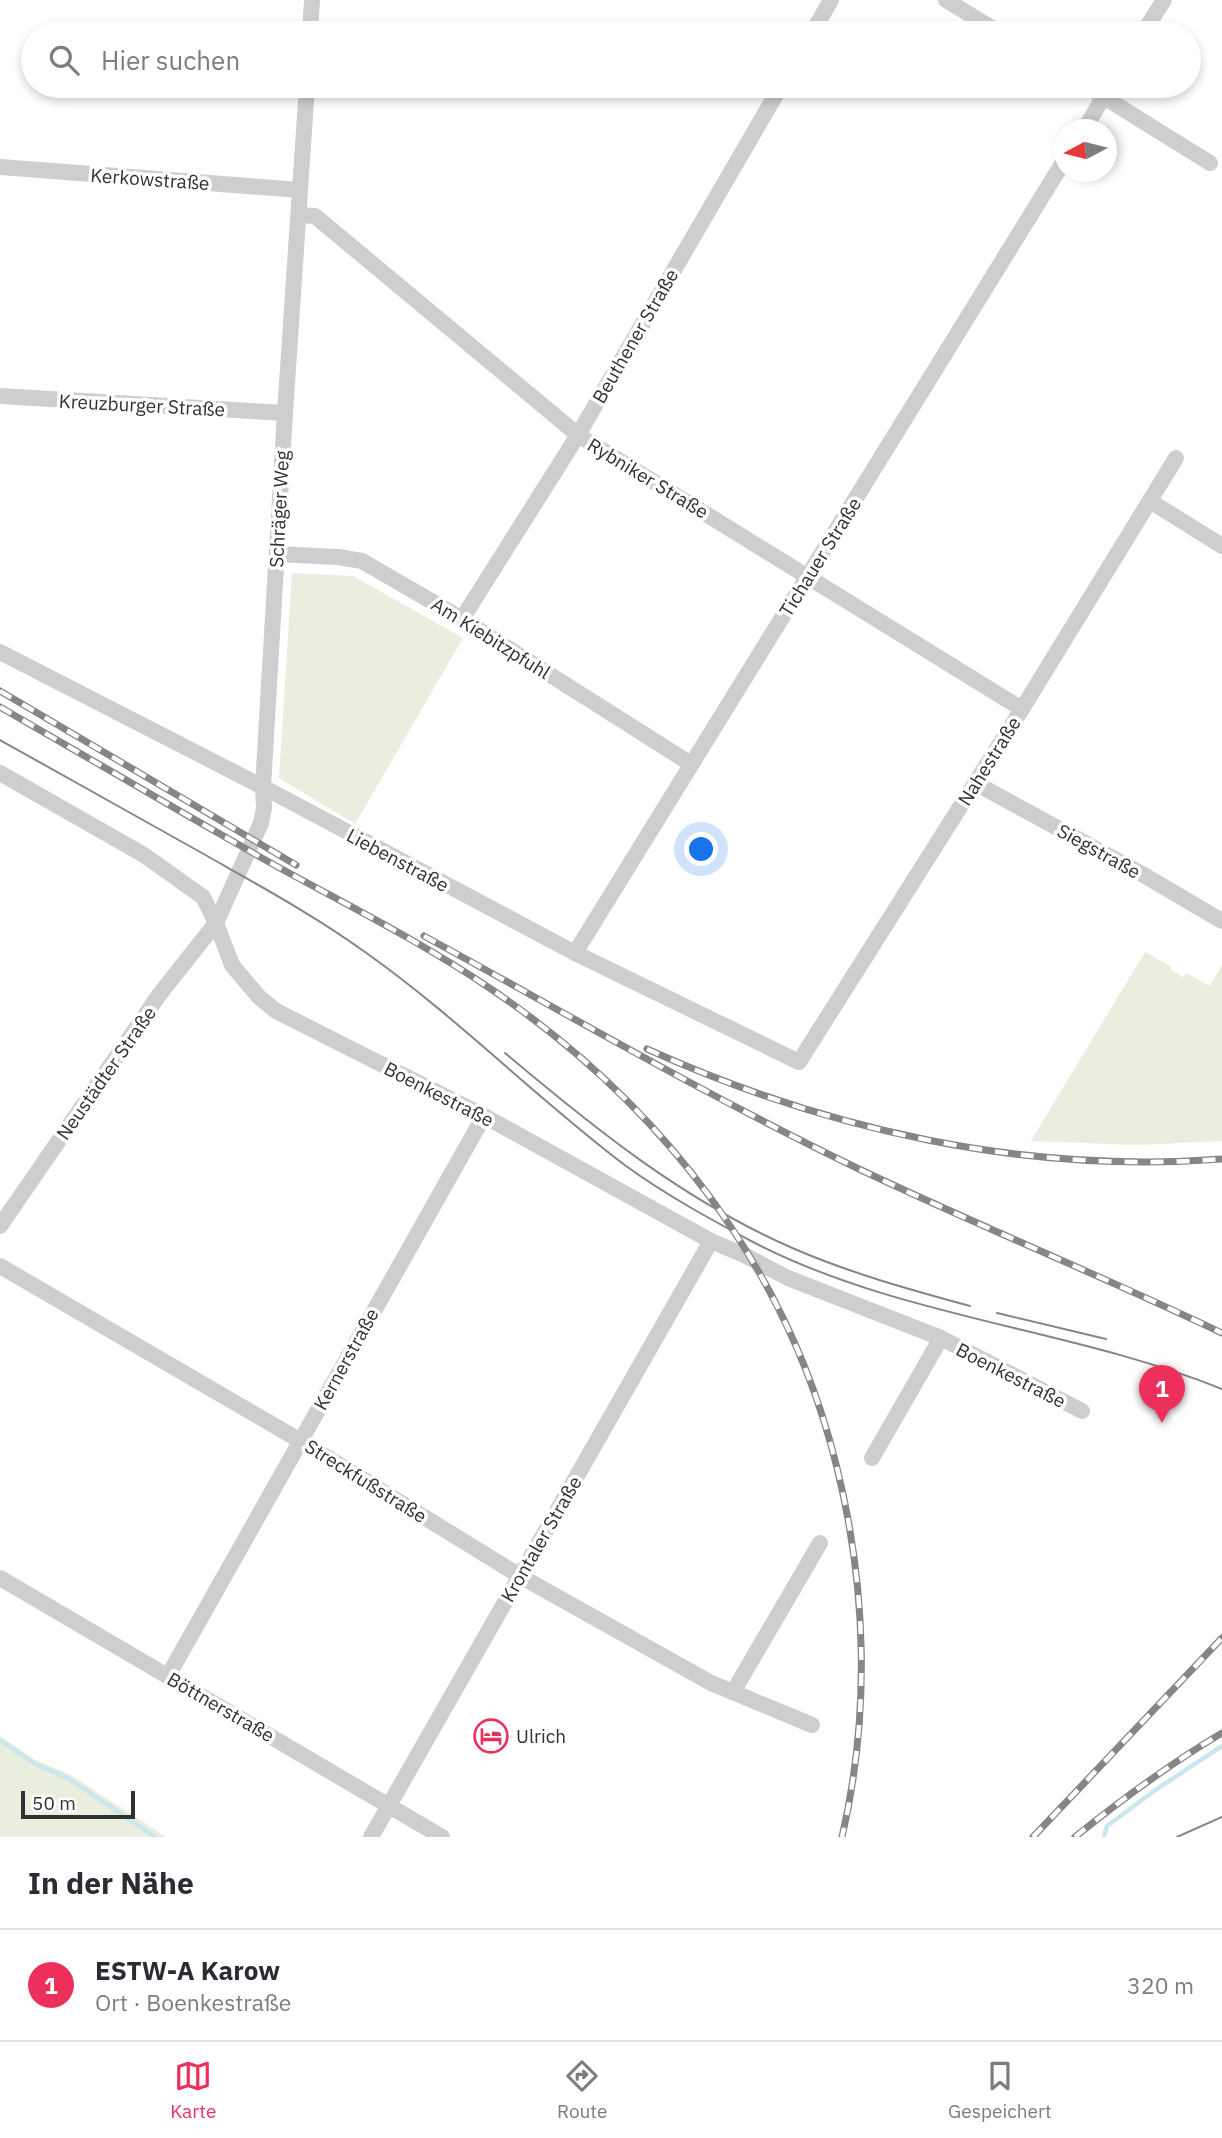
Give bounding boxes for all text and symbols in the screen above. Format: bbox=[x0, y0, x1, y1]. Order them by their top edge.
search box bbox=[21, 21, 1201, 98]
icon: search bbox=[45, 41, 83, 79]
text: Hier suchen bbox=[101, 43, 240, 77]
north arrow bbox=[1054, 119, 1117, 182]
street label: Kerkowstraße bbox=[90, 163, 210, 195]
street label: Beuthener Straße bbox=[587, 264, 683, 408]
street label: Kreuzburger Straße bbox=[58, 389, 226, 421]
street label: Rybniker Straße bbox=[583, 432, 713, 524]
street label: Schräger Weg bbox=[264, 450, 294, 568]
street label: Tichauer Straße bbox=[774, 493, 866, 621]
street label: Am Kiebitzpfuhl bbox=[427, 592, 555, 684]
street label: Nahestraße bbox=[952, 712, 1026, 810]
street label: Siegstraße bbox=[1053, 818, 1145, 884]
street label: Liebenstraße bbox=[343, 823, 453, 897]
your location bbox=[684, 832, 718, 866]
street label: Neustädter Straße bbox=[51, 1002, 161, 1144]
street label: Boenkestraße bbox=[380, 1056, 498, 1132]
street label: Kernerstraße bbox=[308, 1304, 384, 1414]
street label: Boenkestraße bbox=[952, 1337, 1070, 1413]
pin: 1 bbox=[1139, 1365, 1185, 1423]
street label: Streckfußstraße bbox=[301, 1434, 431, 1528]
street label: Krontaler Straße bbox=[495, 1472, 587, 1606]
street label: Böttnerstraße bbox=[163, 1667, 279, 1747]
hotel icon: Ulrich bbox=[472, 1717, 510, 1755]
place label: Ulrich bbox=[516, 1724, 566, 1748]
scale bar bbox=[21, 1788, 135, 1820]
text: 50 m bbox=[32, 1791, 76, 1815]
text: In der Nähe bbox=[28, 1863, 194, 1902]
text: ESTW-A Karow bbox=[95, 1953, 280, 1987]
text: 1 bbox=[44, 1970, 58, 2000]
text: 320 m bbox=[1127, 1970, 1194, 2000]
text: Ort · Boenkestraße bbox=[95, 1987, 291, 2017]
tab: Karte bbox=[170, 2057, 216, 2123]
tab: Route bbox=[557, 2057, 607, 2123]
tab: Gespeichert bbox=[948, 2057, 1052, 2123]

